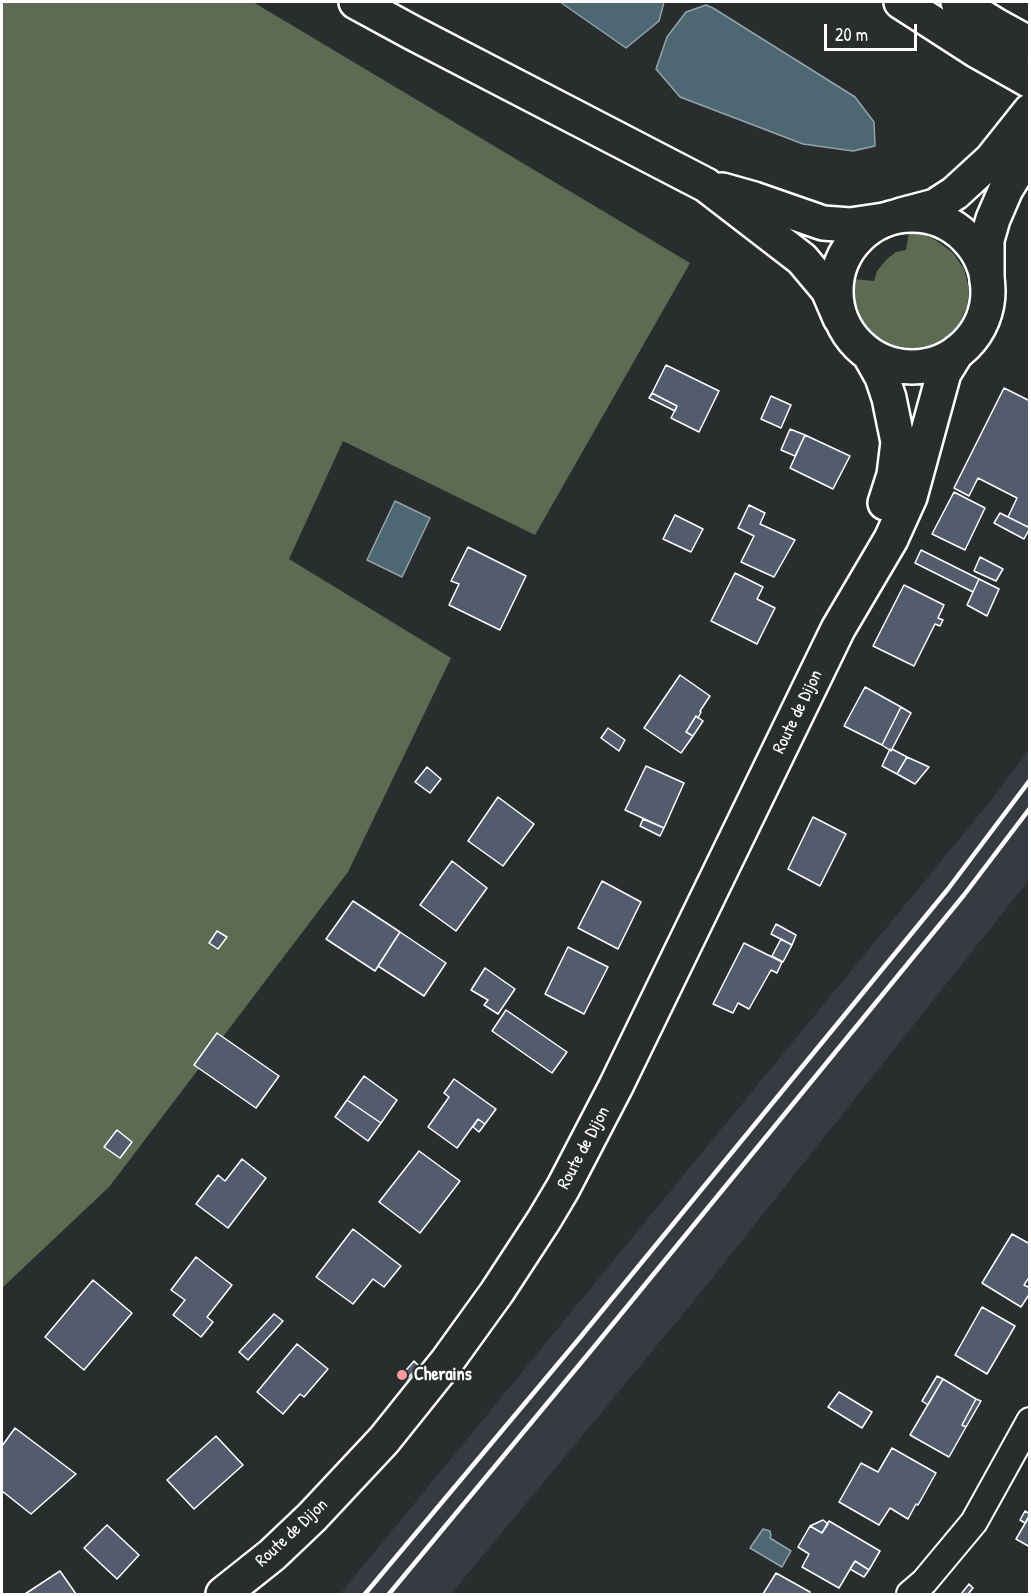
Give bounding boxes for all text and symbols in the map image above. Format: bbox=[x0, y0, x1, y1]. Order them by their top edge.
scale bar bbox=[827, 12, 920, 50]
text: 20 m bbox=[835, 22, 868, 47]
street label: Route de Dijon bbox=[768, 667, 828, 757]
street label: Route de Dijon bbox=[553, 1103, 615, 1193]
place label: Cherains bbox=[414, 1364, 472, 1386]
marker: Cherains bbox=[395, 1368, 409, 1382]
street label: Route de Dijon bbox=[251, 1494, 333, 1572]

